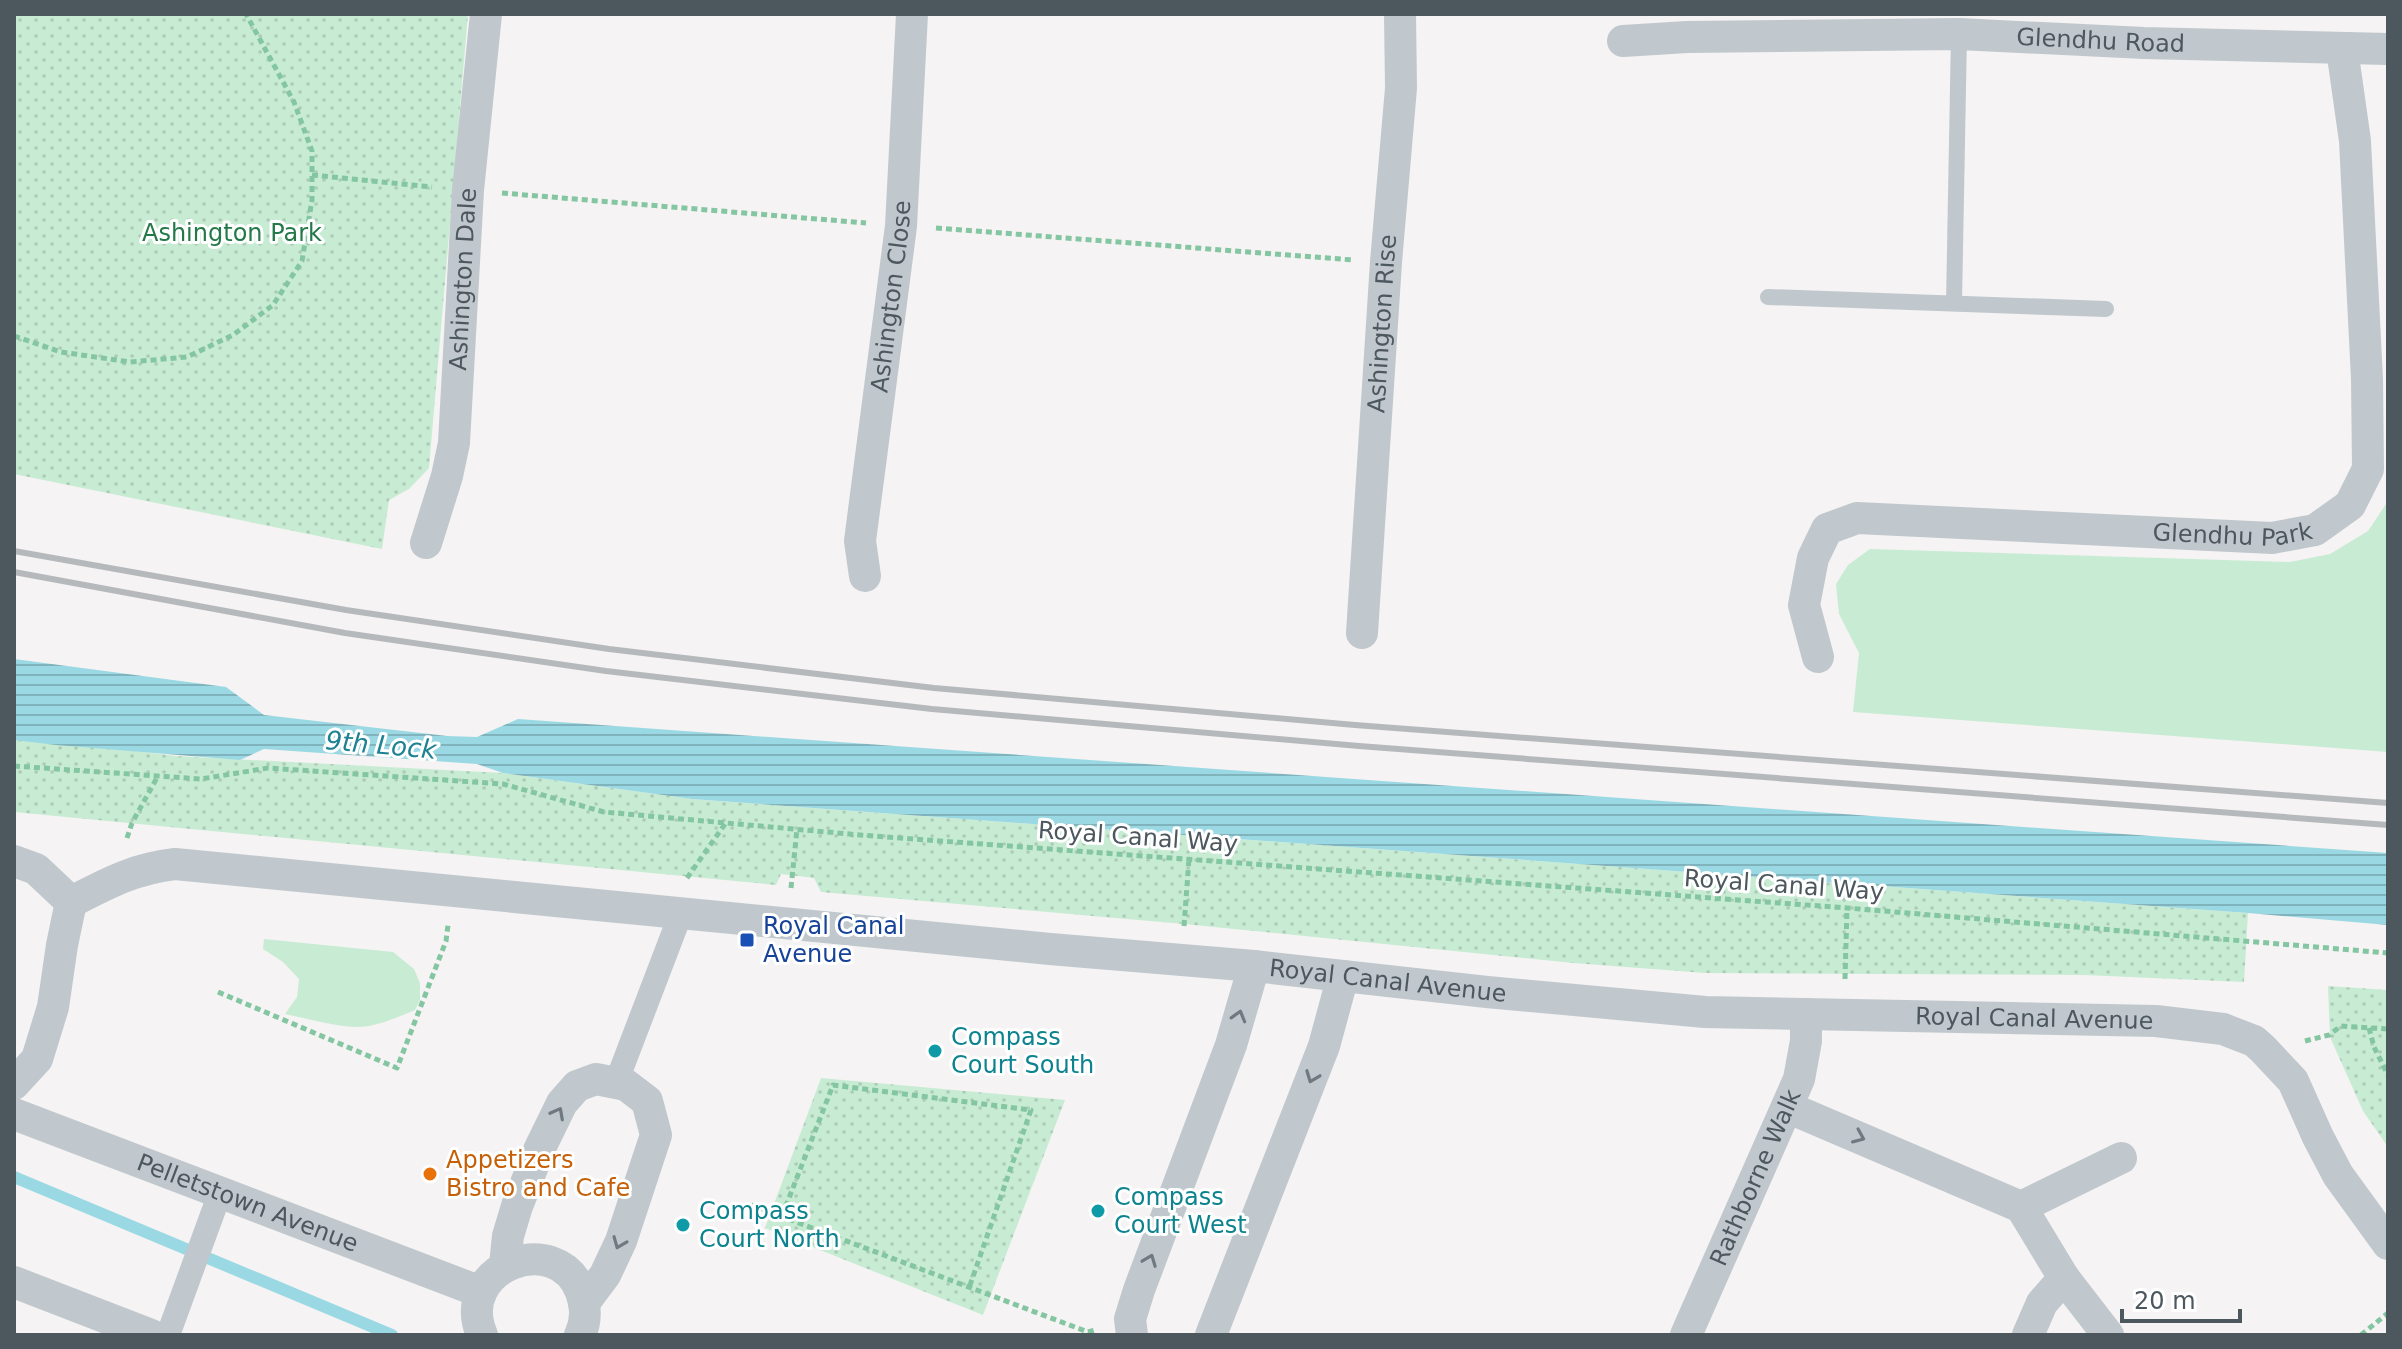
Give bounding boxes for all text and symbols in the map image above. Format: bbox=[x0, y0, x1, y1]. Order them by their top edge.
street label: Glendhu Road bbox=[2016, 23, 2185, 58]
street label: Ashington Dale bbox=[444, 187, 482, 371]
street label: Ashington Close bbox=[865, 199, 916, 394]
park label: Ashington Park bbox=[142, 219, 322, 247]
street label: Ashington Rise bbox=[1362, 233, 1402, 414]
street label: Glendhu Park bbox=[2152, 517, 2315, 552]
water label: 9th Lock bbox=[324, 725, 439, 765]
street label: Royal Canal Way bbox=[1037, 816, 1239, 858]
street label: Royal Canal Way bbox=[1683, 864, 1885, 906]
place label: Royal Canal Avenue bbox=[763, 912, 905, 968]
marker: Royal Canal Avenue bbox=[738, 931, 756, 949]
street label: Royal Canal Avenue bbox=[1268, 954, 1508, 1008]
street label: Royal Canal Avenue bbox=[1915, 1002, 2154, 1035]
one-way arrow bbox=[1230, 1010, 1247, 1024]
place label: Compass Court South bbox=[951, 1023, 1094, 1079]
marker: Compass Court South bbox=[926, 1042, 944, 1060]
one-way arrow bbox=[1305, 1069, 1322, 1083]
street label: Rathborne Walk bbox=[1704, 1085, 1807, 1270]
one-way arrow bbox=[548, 1107, 563, 1122]
one-way arrow bbox=[1851, 1128, 1865, 1144]
place label: Appetizers Bistro and Cafe bbox=[446, 1146, 630, 1202]
street label: Pelletstown Avenue bbox=[133, 1148, 362, 1258]
marker: Appetizers Bistro and Cafe bbox=[421, 1165, 439, 1183]
place label: Compass Court West bbox=[1114, 1183, 1247, 1239]
place label: Compass Court North bbox=[699, 1197, 840, 1253]
marker: Compass Court West bbox=[1089, 1202, 1107, 1220]
marker: Compass Court North bbox=[674, 1216, 692, 1234]
one-way arrow bbox=[613, 1235, 629, 1249]
one-way arrow bbox=[1140, 1254, 1157, 1268]
scale bar bbox=[2122, 1273, 2240, 1323]
text: 20 m bbox=[2134, 1287, 2196, 1315]

